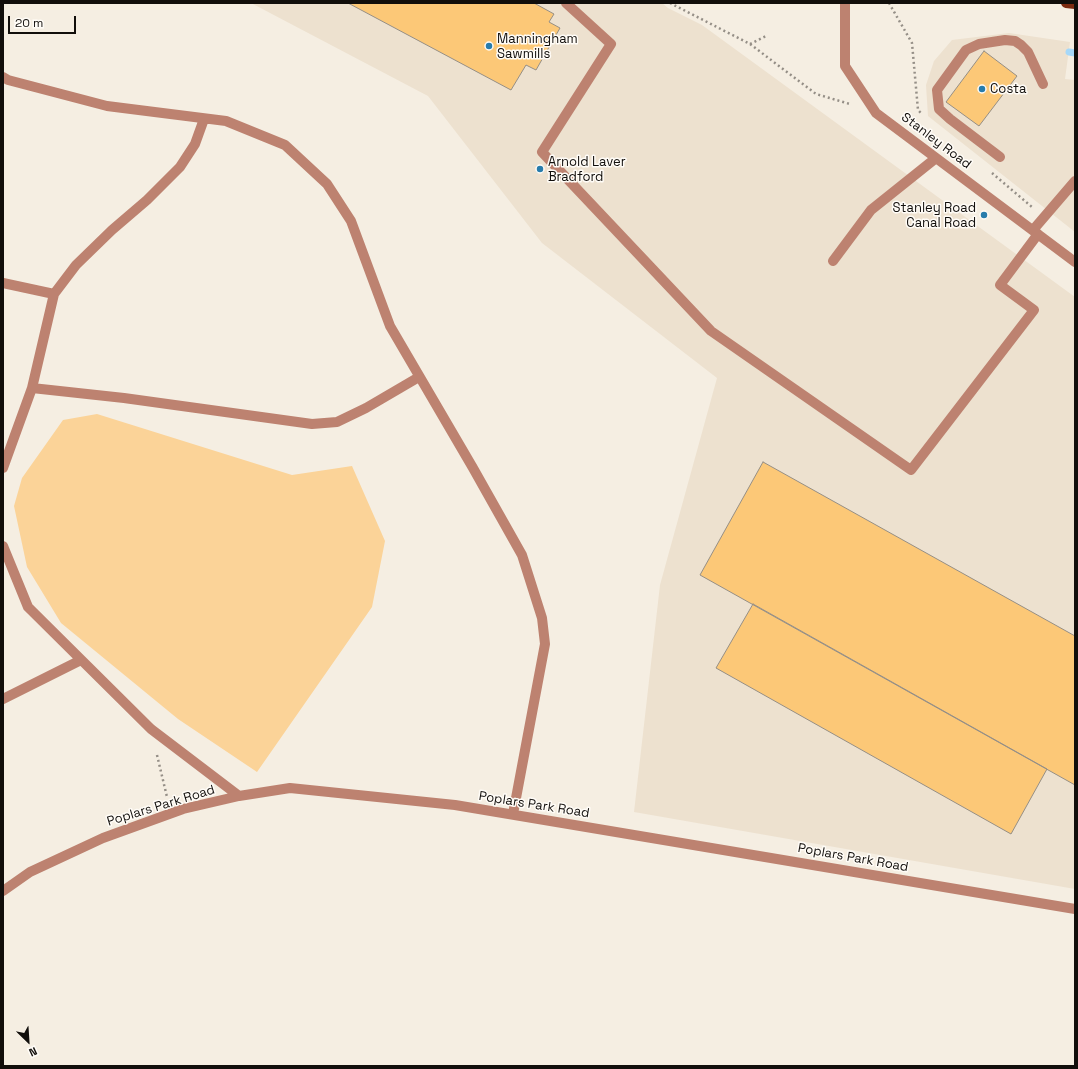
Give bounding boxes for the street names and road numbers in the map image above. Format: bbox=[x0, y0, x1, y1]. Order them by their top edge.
street label: Stanley Road bbox=[898, 110, 974, 172]
street label: Poplars Park Road bbox=[105, 782, 217, 830]
street label: Poplars Park Road bbox=[478, 789, 590, 821]
street label: Poplars Park Road bbox=[797, 841, 909, 875]

